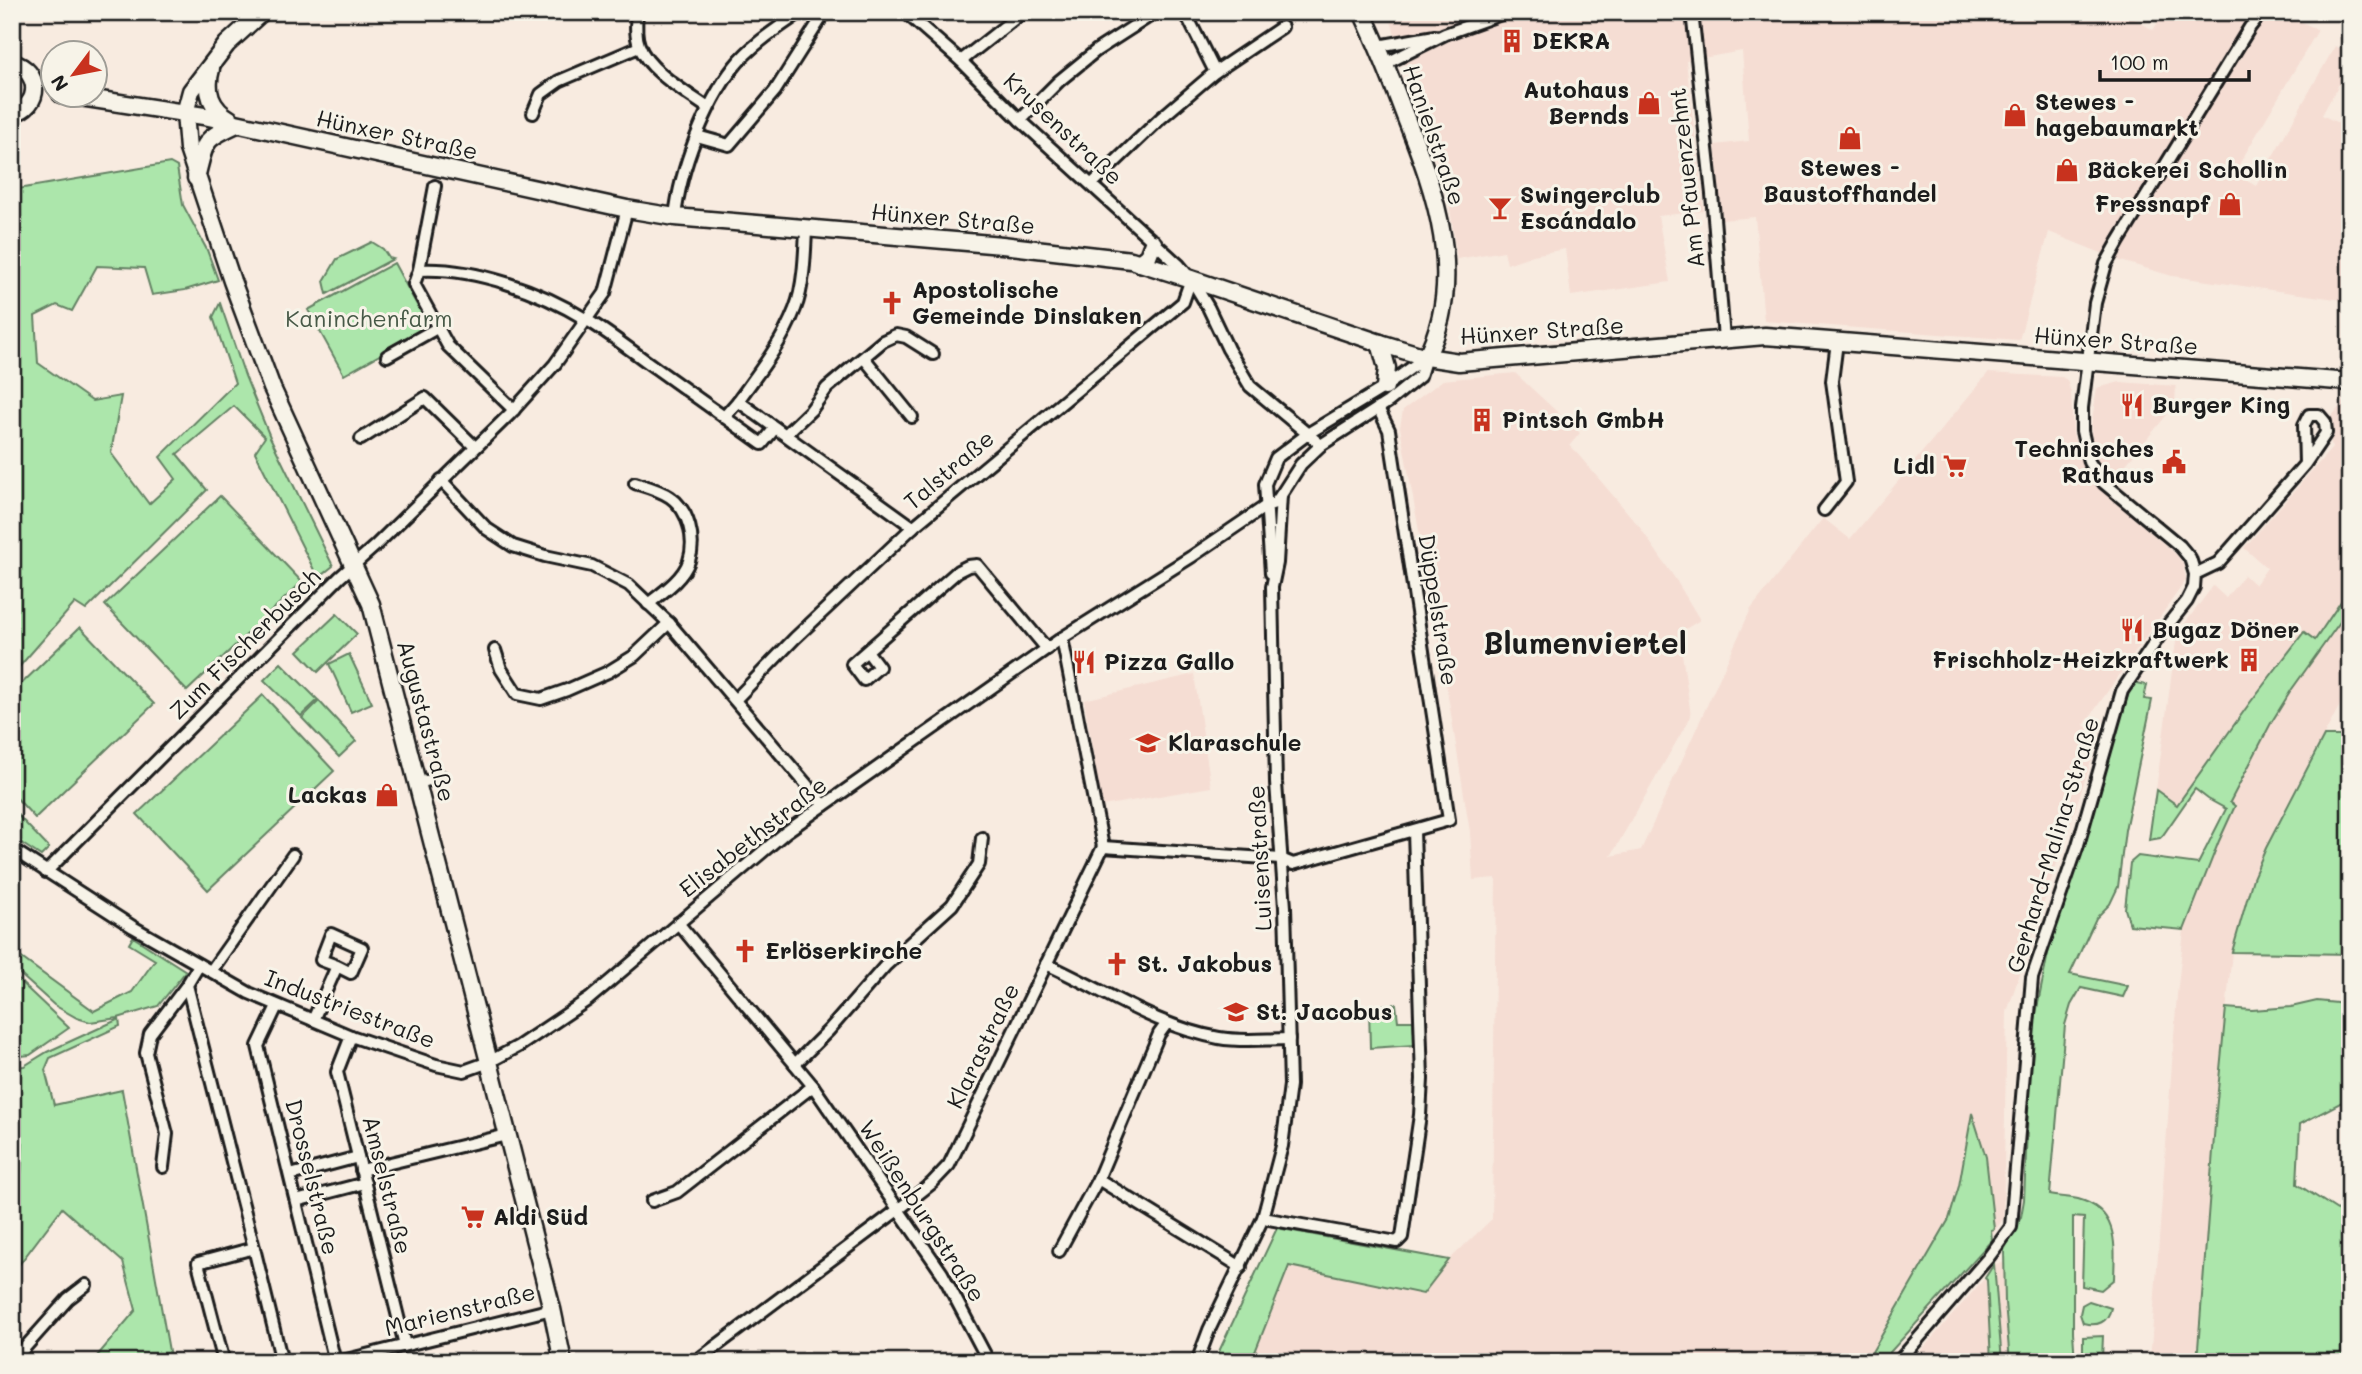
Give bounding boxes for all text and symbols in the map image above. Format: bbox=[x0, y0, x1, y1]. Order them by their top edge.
place label: DEKRA bbox=[1532, 25, 1610, 55]
building icon: DEKRA bbox=[1498, 27, 1526, 55]
north arrow bbox=[38, 38, 108, 108]
scale bar bbox=[2100, 38, 2248, 82]
text: 100 m bbox=[2110, 48, 2169, 75]
street label: Hanielstraße bbox=[1397, 61, 1473, 209]
street label: Krusenstraße bbox=[998, 65, 1130, 191]
text: N bbox=[45, 71, 74, 96]
place label: Autohaus Bernds bbox=[1523, 74, 1629, 130]
street label: Am Pfauenzehnt bbox=[1662, 86, 1710, 270]
place label: Stewes - hagebaumarkt bbox=[2035, 86, 2199, 142]
shop icon: Autohaus Bernds bbox=[1635, 89, 1663, 117]
shop icon: Stewes - hagebaumarkt bbox=[2001, 101, 2029, 129]
street label: Hünxer Straße bbox=[314, 102, 481, 166]
shop icon: Stewes - Baustoffhandel bbox=[1836, 124, 1864, 152]
place label: Stewes - Baustoffhandel bbox=[1763, 152, 1937, 208]
place label: Bäckerei Schollin bbox=[2087, 154, 2287, 184]
shop icon: Bäckerei Schollin bbox=[2053, 156, 2081, 184]
place label: Swingerclub Escándalo bbox=[1520, 179, 1660, 235]
place label: Fressnapf bbox=[2095, 188, 2211, 218]
shop icon: Fressnapf bbox=[2216, 190, 2244, 218]
bar icon: Swingerclub Escándalo bbox=[1486, 194, 1514, 222]
street label: Hünxer Straße bbox=[870, 196, 1036, 240]
place label: Apostolische Gemeinde Dinslaken bbox=[912, 274, 1142, 330]
church icon: Apostolische Gemeinde Dinslaken bbox=[878, 289, 906, 317]
park label: Kaninchenfarm bbox=[285, 303, 453, 333]
street label: Hünxer Straße bbox=[1459, 309, 1625, 351]
street label: Hünxer Straße bbox=[2033, 319, 2199, 361]
place label: Burger King bbox=[2152, 389, 2290, 419]
restaurant icon: Burger King bbox=[2118, 391, 2146, 419]
place label: Pintsch GmbH bbox=[1502, 404, 1665, 434]
building icon: Pintsch GmbH bbox=[1468, 406, 1496, 434]
street label: Talstraße bbox=[897, 423, 1000, 516]
place label: Technisches Rathaus bbox=[2015, 433, 2154, 489]
public building icon: Technisches Rathaus bbox=[2160, 448, 2188, 476]
place label: Lidl bbox=[1893, 450, 1935, 480]
supermarket icon: Lidl bbox=[1941, 452, 1969, 480]
street label: Düppelstraße bbox=[1412, 532, 1466, 688]
street label: Zum Fischerbusch bbox=[162, 561, 326, 725]
place label: Bugaz Döner bbox=[2152, 614, 2299, 644]
restaurant icon: Bugaz Döner bbox=[2118, 616, 2146, 644]
district label: Blumenviertel bbox=[1483, 622, 1687, 662]
street label: Augustastraße bbox=[391, 637, 463, 805]
place label: Frischholz-Heizkraftwerk bbox=[1932, 644, 2229, 674]
place label: Pizza Gallo bbox=[1104, 646, 1234, 676]
building icon: Frischholz-Heizkraftwerk bbox=[2235, 646, 2263, 674]
restaurant icon: Pizza Gallo bbox=[1070, 648, 1098, 676]
street label: Gerhard-Malina-Straße bbox=[1999, 713, 2105, 976]
place label: Klaraschule bbox=[1168, 727, 1301, 757]
school or university icon: Klaraschule bbox=[1134, 729, 1162, 757]
street label: Elisabethstraße bbox=[672, 769, 832, 903]
place label: Lackas bbox=[288, 779, 367, 809]
shop icon: Lackas bbox=[373, 781, 401, 809]
street label: Luisenstraße bbox=[1240, 784, 1278, 932]
place label: Erlöserkirche bbox=[765, 935, 922, 965]
church icon: Erlöserkirche bbox=[731, 937, 759, 965]
place label: St. Jakobus bbox=[1137, 948, 1272, 978]
church icon: St. Jakobus bbox=[1103, 950, 1131, 978]
street label: Industriestraße bbox=[261, 962, 440, 1054]
street label: Klarastraße bbox=[939, 978, 1025, 1113]
place label: St. Jacobus bbox=[1256, 996, 1392, 1026]
school or university icon: St. Jacobus bbox=[1222, 998, 1250, 1026]
street label: Drosselstraße bbox=[279, 1096, 347, 1258]
street label: Amselstraße bbox=[356, 1113, 420, 1257]
street label: Weißenburgstraße bbox=[853, 1114, 993, 1307]
place label: Aldi Süd bbox=[493, 1201, 588, 1231]
supermarket icon: Aldi Süd bbox=[459, 1203, 487, 1231]
street label: Marienstraße bbox=[381, 1276, 538, 1342]

